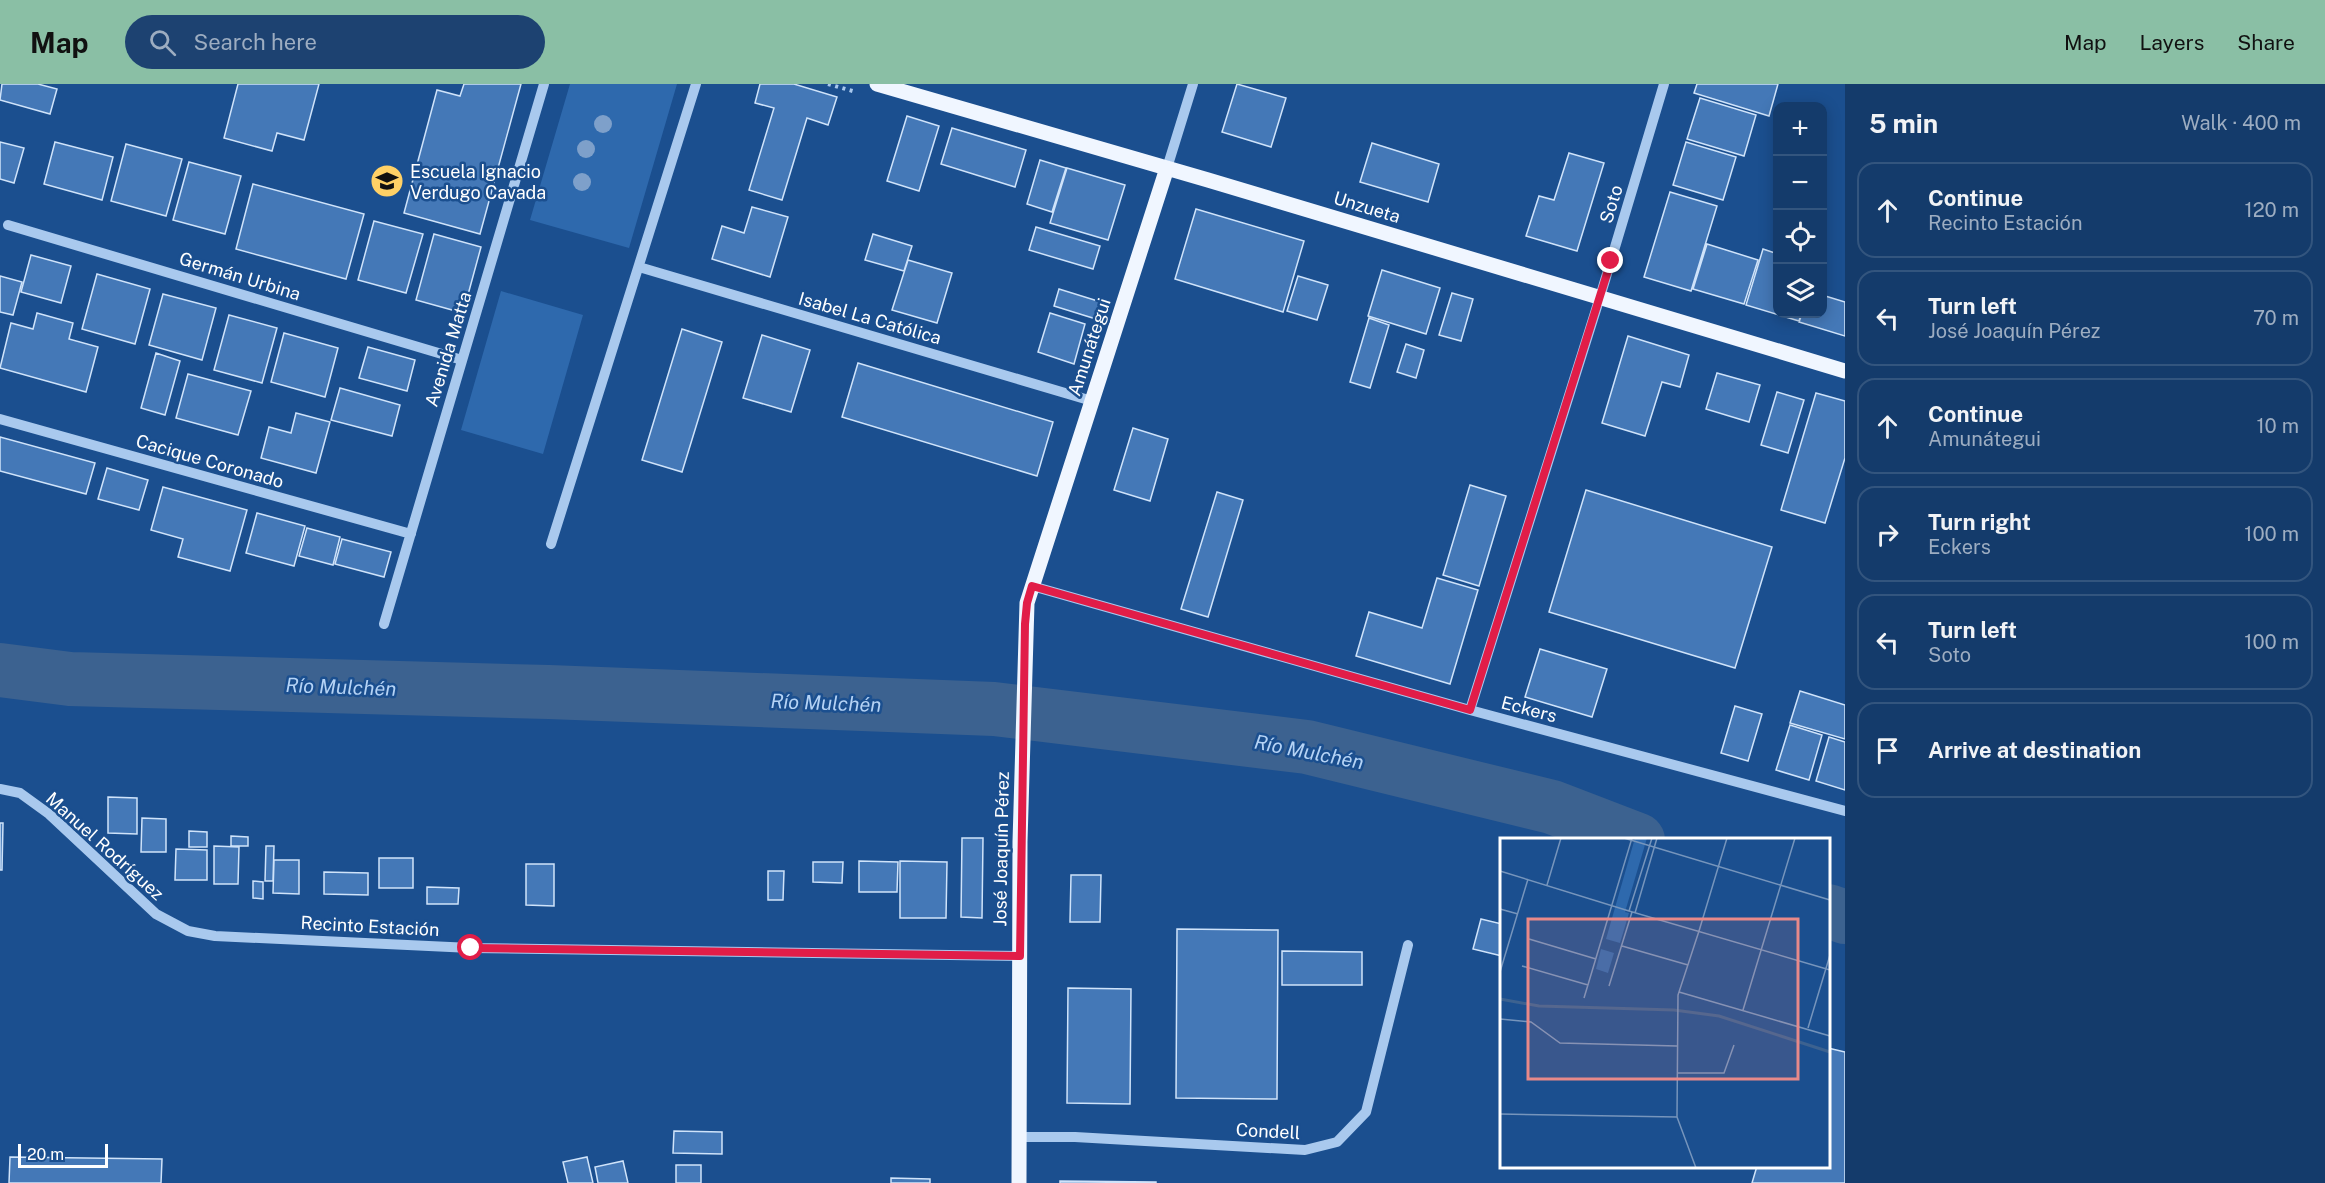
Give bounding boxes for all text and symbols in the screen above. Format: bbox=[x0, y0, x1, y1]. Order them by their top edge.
search box bbox=[125, 15, 545, 69]
text: Map bbox=[30, 26, 89, 59]
icon: search bbox=[146, 26, 179, 59]
text: Search here bbox=[194, 29, 317, 55]
text: Map bbox=[2064, 30, 2107, 55]
text: Layers bbox=[2140, 30, 2204, 55]
text: Share bbox=[2237, 30, 2295, 55]
map controls bbox=[1773, 102, 1827, 318]
button: + bbox=[1773, 102, 1827, 156]
text: 5 min bbox=[1869, 108, 1938, 139]
text: Walk · 400 m bbox=[2181, 111, 2301, 135]
button: − bbox=[1773, 156, 1827, 210]
place label: Escuela Ignacio Verdugo Cavada bbox=[410, 161, 546, 203]
school or university icon: Escuela Ignacio Verdugo Cavada bbox=[369, 163, 405, 199]
street label: Soto bbox=[1595, 182, 1627, 226]
text: Continue bbox=[1928, 185, 2023, 211]
street label: Unzueta bbox=[1331, 187, 1403, 227]
icon: ahead bbox=[1871, 194, 1904, 227]
text: 120 m bbox=[2245, 198, 2299, 222]
button: locate bbox=[1773, 210, 1827, 264]
text: Recinto Estación bbox=[1928, 211, 2082, 235]
route end bbox=[1597, 247, 1623, 273]
street label: Germán Urbina bbox=[177, 248, 303, 304]
button: layers bbox=[1773, 264, 1827, 318]
street label: Isabel La Católica bbox=[796, 288, 944, 348]
street label: Avenida Matta bbox=[421, 289, 475, 409]
text: Turn left bbox=[1928, 293, 2017, 319]
street label: Amunátegui bbox=[1063, 295, 1115, 399]
icon: left bbox=[1871, 302, 1904, 335]
text: 70 m bbox=[2253, 306, 2299, 330]
text: José Joaquín Pérez bbox=[1928, 319, 2100, 343]
text: Continue bbox=[1928, 401, 2023, 427]
icon: ahead bbox=[1871, 410, 1904, 443]
text: 10 m bbox=[2256, 414, 2299, 438]
text: Amunátegui bbox=[1928, 427, 2041, 451]
street label: Cacique Coronado bbox=[134, 430, 286, 492]
text: Turn right bbox=[1928, 509, 2031, 535]
icon: right bbox=[1871, 518, 1904, 551]
text: 100 m bbox=[2244, 522, 2299, 546]
text: Eckers bbox=[1928, 535, 1991, 559]
text: Turn left bbox=[1928, 617, 2017, 643]
icon: left bbox=[1871, 626, 1904, 659]
text: 100 m bbox=[2244, 630, 2299, 654]
text: Soto bbox=[1928, 643, 1971, 667]
water label: Río Mulchén bbox=[285, 673, 397, 701]
water label: Río Mulchén bbox=[770, 689, 882, 717]
street label: Eckers bbox=[1499, 692, 1559, 726]
water label: Río Mulchén bbox=[1252, 730, 1366, 774]
icon: arrive bbox=[1871, 734, 1904, 767]
text: Arrive at destination bbox=[1928, 737, 2141, 763]
street label: José Joaquín Pérez bbox=[989, 771, 1013, 927]
street label: Manuel Rodríguez bbox=[42, 788, 168, 904]
inset map bbox=[1500, 838, 1830, 1168]
street label: Recinto Estación bbox=[300, 912, 440, 940]
route start bbox=[457, 934, 483, 960]
street label: Condell bbox=[1235, 1119, 1301, 1143]
scale bar bbox=[18, 1141, 108, 1168]
text: 20 m bbox=[27, 1145, 64, 1164]

